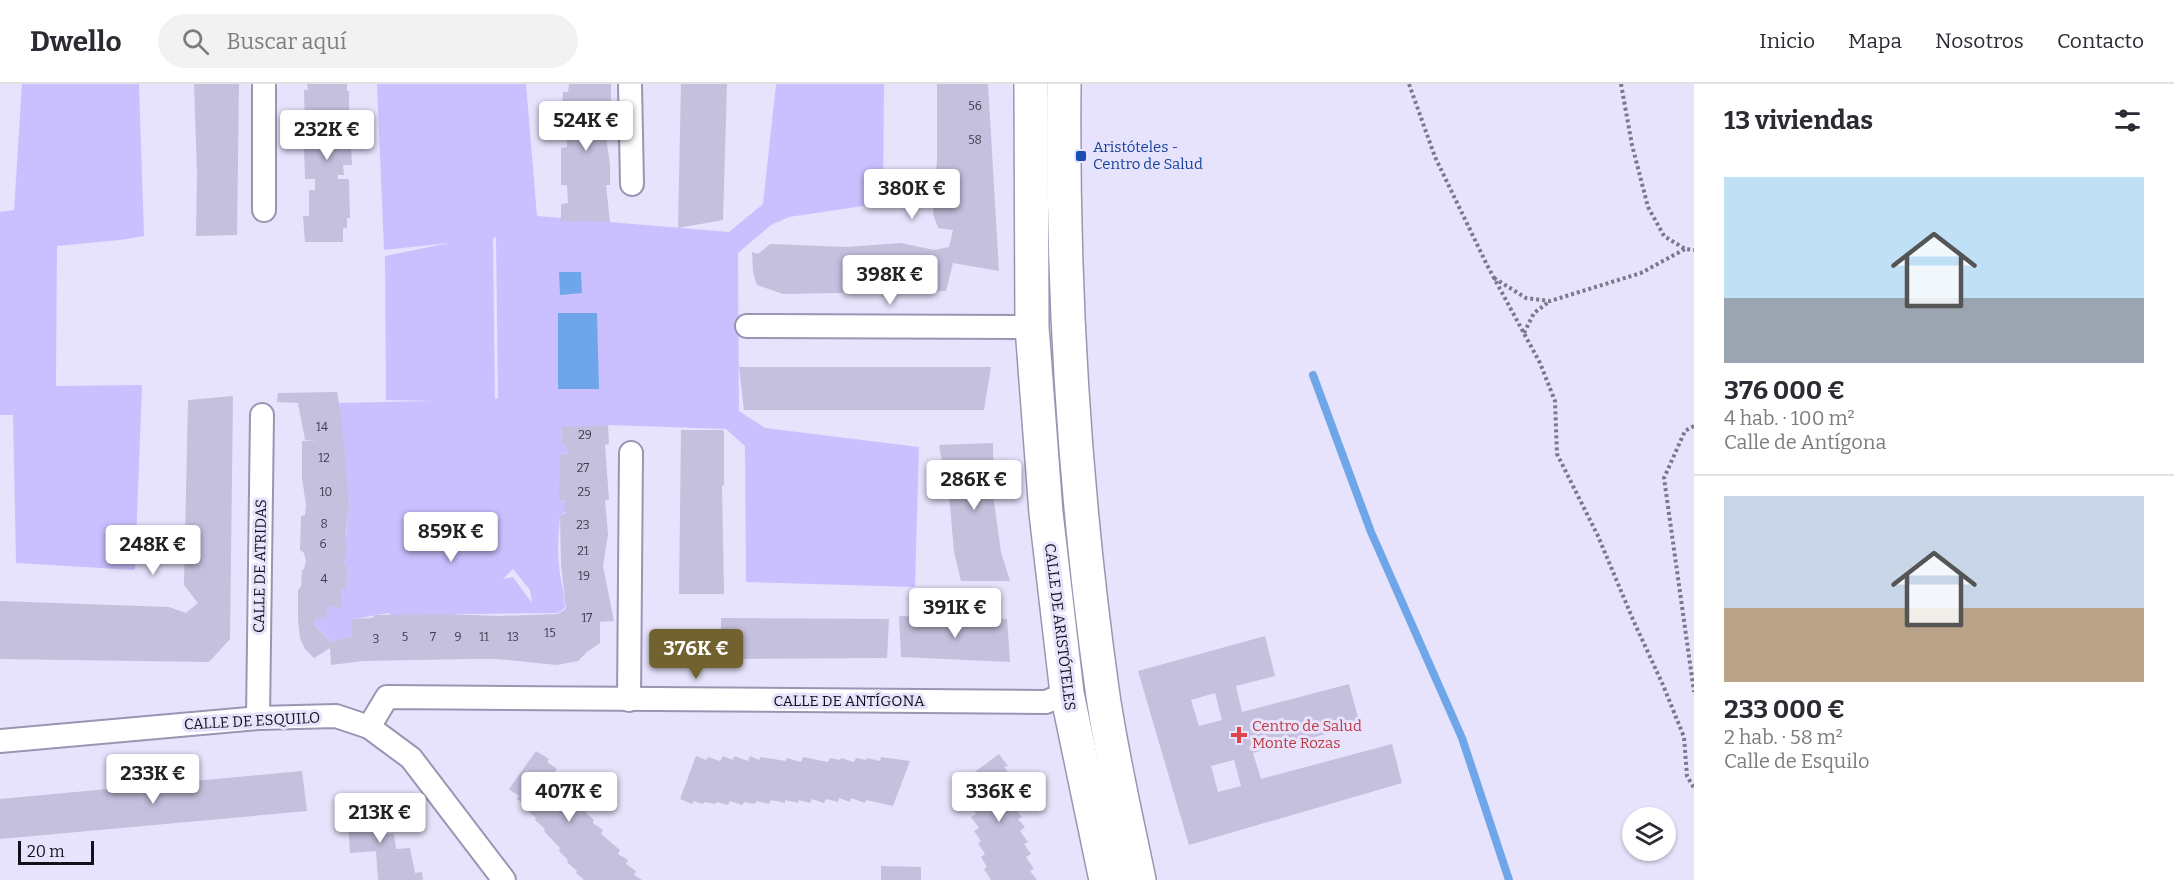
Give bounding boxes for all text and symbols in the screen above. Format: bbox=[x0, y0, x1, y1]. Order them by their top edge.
search box bbox=[158, 14, 578, 68]
text: Dwello bbox=[30, 25, 122, 58]
icon: search bbox=[179, 25, 212, 58]
text: Buscar aquí bbox=[227, 28, 347, 55]
text: Inicio bbox=[1759, 28, 1815, 54]
text: Mapa bbox=[1848, 28, 1902, 54]
text: Nosotros bbox=[1935, 28, 2024, 54]
text: Contacto bbox=[2057, 28, 2144, 54]
house number: 56 bbox=[968, 99, 982, 113]
pin: 524K € bbox=[537, 101, 635, 152]
icon: filters bbox=[2111, 104, 2144, 137]
text: 13 viviendas bbox=[1724, 105, 1873, 136]
text: 524K € bbox=[553, 108, 619, 132]
pin: 232K € bbox=[278, 110, 376, 161]
text: 232K € bbox=[294, 117, 360, 141]
house number: 58 bbox=[968, 133, 982, 147]
place label: Aristóteles - Centro de Salud bbox=[1093, 138, 1203, 173]
marker: Aristóteles - Centro de Salud bbox=[1074, 149, 1088, 163]
pin: 380K € bbox=[863, 169, 961, 220]
text: 380K € bbox=[878, 176, 946, 200]
icon: home bbox=[1880, 216, 1988, 324]
pin: 398K € bbox=[841, 255, 939, 306]
text: 398K € bbox=[857, 262, 923, 286]
text: 376 000 € bbox=[1724, 375, 1845, 406]
text: 4 hab. · 100 m² bbox=[1724, 406, 1855, 430]
house number: 14 bbox=[316, 420, 328, 434]
house number: 29 bbox=[578, 428, 592, 442]
text: Calle de Antígona bbox=[1724, 430, 1886, 454]
house number: 12 bbox=[318, 451, 330, 465]
pin: 286K € bbox=[925, 460, 1023, 511]
house number: 27 bbox=[577, 461, 589, 475]
text: 286K € bbox=[941, 467, 1007, 491]
house number: 10 bbox=[320, 485, 332, 499]
house number: 25 bbox=[578, 485, 590, 499]
street label: CALLE DE ATRIDAS bbox=[250, 499, 270, 633]
pin: 859K € bbox=[402, 512, 500, 563]
house number: 8 bbox=[320, 517, 328, 531]
house number: 23 bbox=[576, 518, 590, 532]
text: 859K € bbox=[418, 519, 484, 543]
pin: 248K € bbox=[104, 525, 202, 576]
text: 248K € bbox=[120, 532, 186, 556]
icon: home bbox=[1880, 535, 1988, 643]
house number: 6 bbox=[319, 537, 327, 551]
street label: CALLE DE ARISTÓTELES bbox=[1041, 542, 1079, 712]
house number: 21 bbox=[577, 544, 589, 558]
house number: 19 bbox=[578, 569, 590, 583]
house number: 4 bbox=[320, 572, 328, 586]
pin: 391K € bbox=[906, 588, 1004, 639]
text: 391K € bbox=[923, 595, 987, 619]
house number: 17 bbox=[582, 611, 592, 625]
house number: 15 bbox=[544, 626, 556, 640]
pin: 376K € bbox=[647, 629, 745, 680]
house number: 5 bbox=[402, 630, 408, 644]
house number: 7 bbox=[430, 630, 436, 644]
house number: 9 bbox=[454, 630, 462, 644]
house number: 11 bbox=[479, 630, 489, 644]
house number: 13 bbox=[507, 630, 519, 644]
house number: 3 bbox=[373, 632, 380, 646]
text: 376K € bbox=[663, 636, 729, 660]
street label: CALLE DE ANTÍGONA bbox=[773, 692, 925, 710]
text: 233 000 € bbox=[1724, 694, 1845, 725]
street label: CALLE DE ESQUILO bbox=[184, 708, 320, 734]
place label: Centro de Salud Monte Rozas bbox=[1252, 717, 1362, 752]
text: 2 hab. · 58 m² bbox=[1724, 725, 1843, 749]
marker: Centro de Salud Monte Rozas bbox=[1230, 726, 1248, 744]
text: Calle de Esquilo bbox=[1724, 749, 1869, 773]
pin: 233K € bbox=[104, 754, 202, 805]
text: 233K € bbox=[120, 761, 186, 785]
pin: 407K € bbox=[520, 772, 618, 823]
pin: 336K € bbox=[950, 772, 1048, 823]
text: 407K € bbox=[535, 779, 603, 803]
text: 336K € bbox=[966, 779, 1032, 803]
pin: 213K € bbox=[331, 793, 429, 844]
text: 213K € bbox=[349, 800, 411, 824]
map controls bbox=[1622, 807, 1676, 861]
button: layers bbox=[1622, 807, 1676, 861]
scale bar bbox=[18, 838, 94, 866]
text: 20 m bbox=[27, 842, 64, 861]

